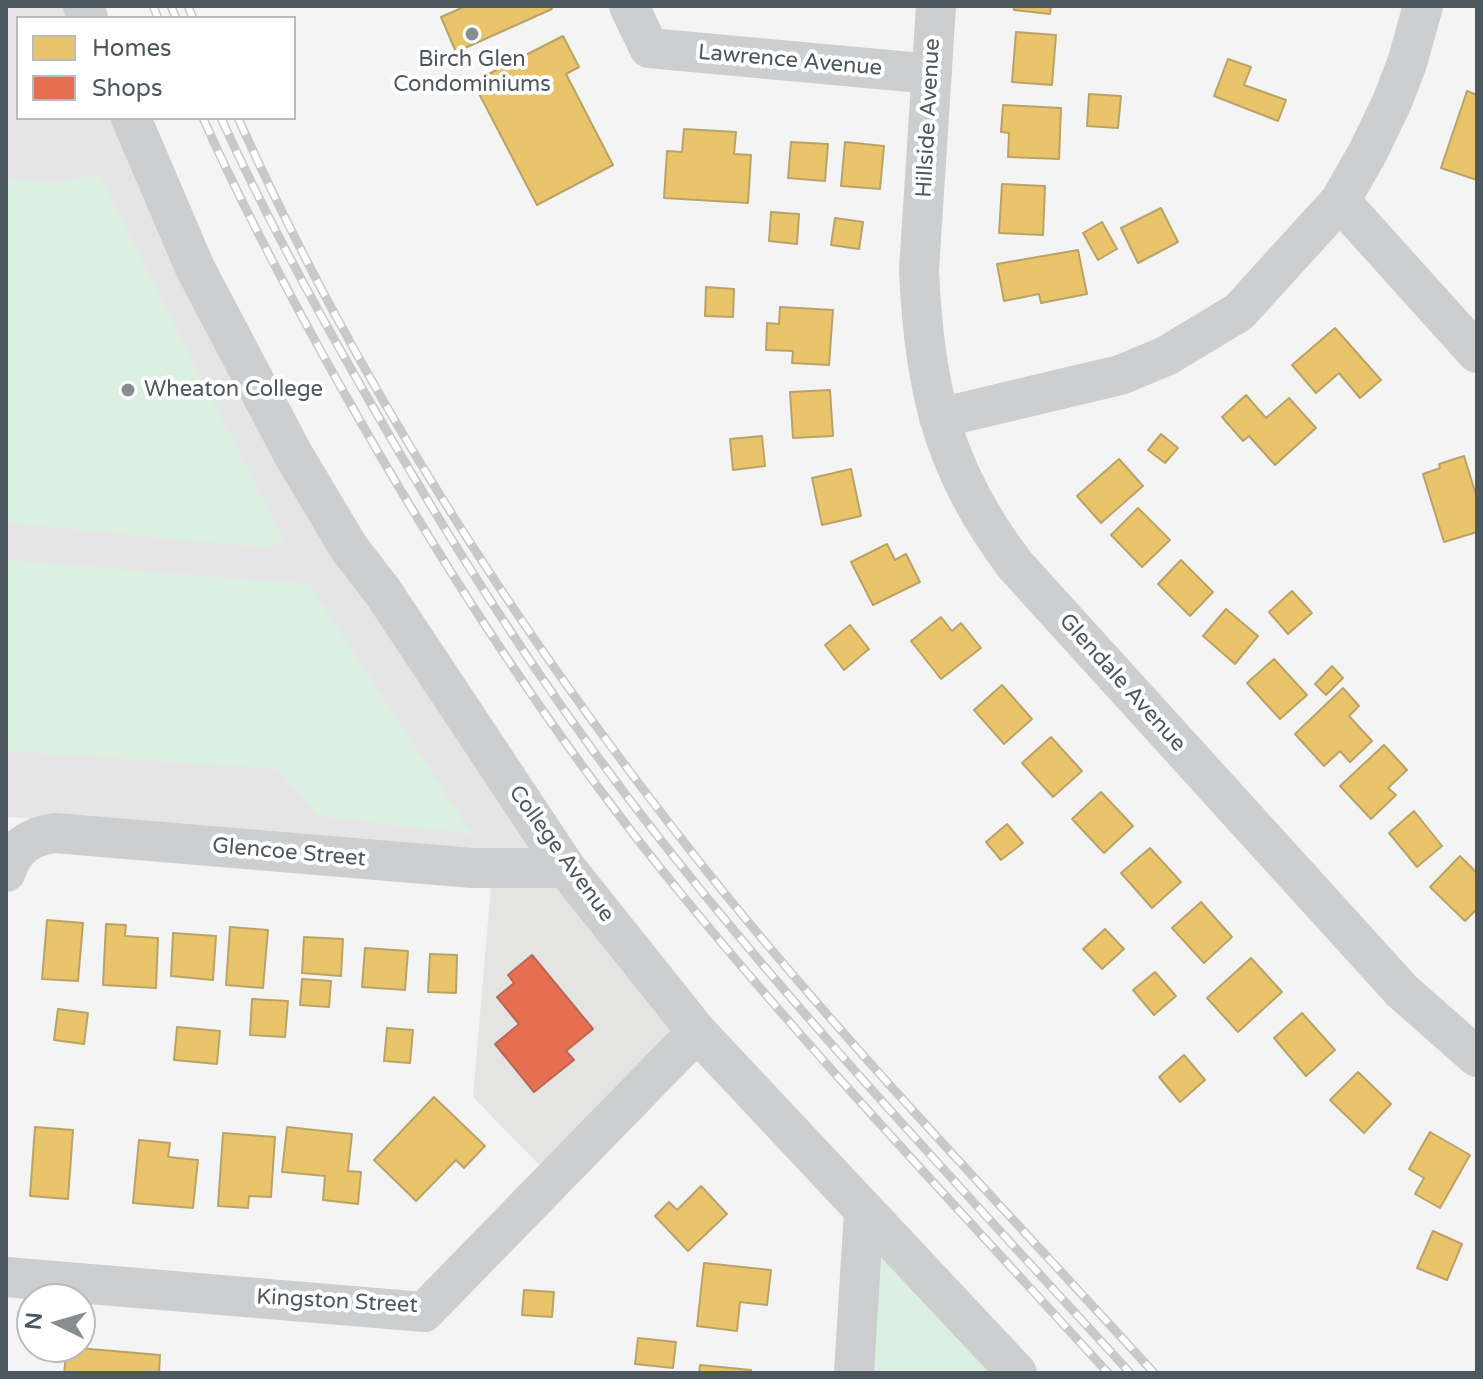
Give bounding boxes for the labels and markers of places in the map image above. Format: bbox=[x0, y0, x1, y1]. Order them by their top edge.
marker: Birch Glen Condominiums bbox=[463, 25, 481, 43]
place label: Birch Glen Condominiums bbox=[393, 47, 551, 98]
place label: Wheaton College bbox=[144, 377, 323, 403]
marker: Wheaton College bbox=[119, 381, 137, 399]

